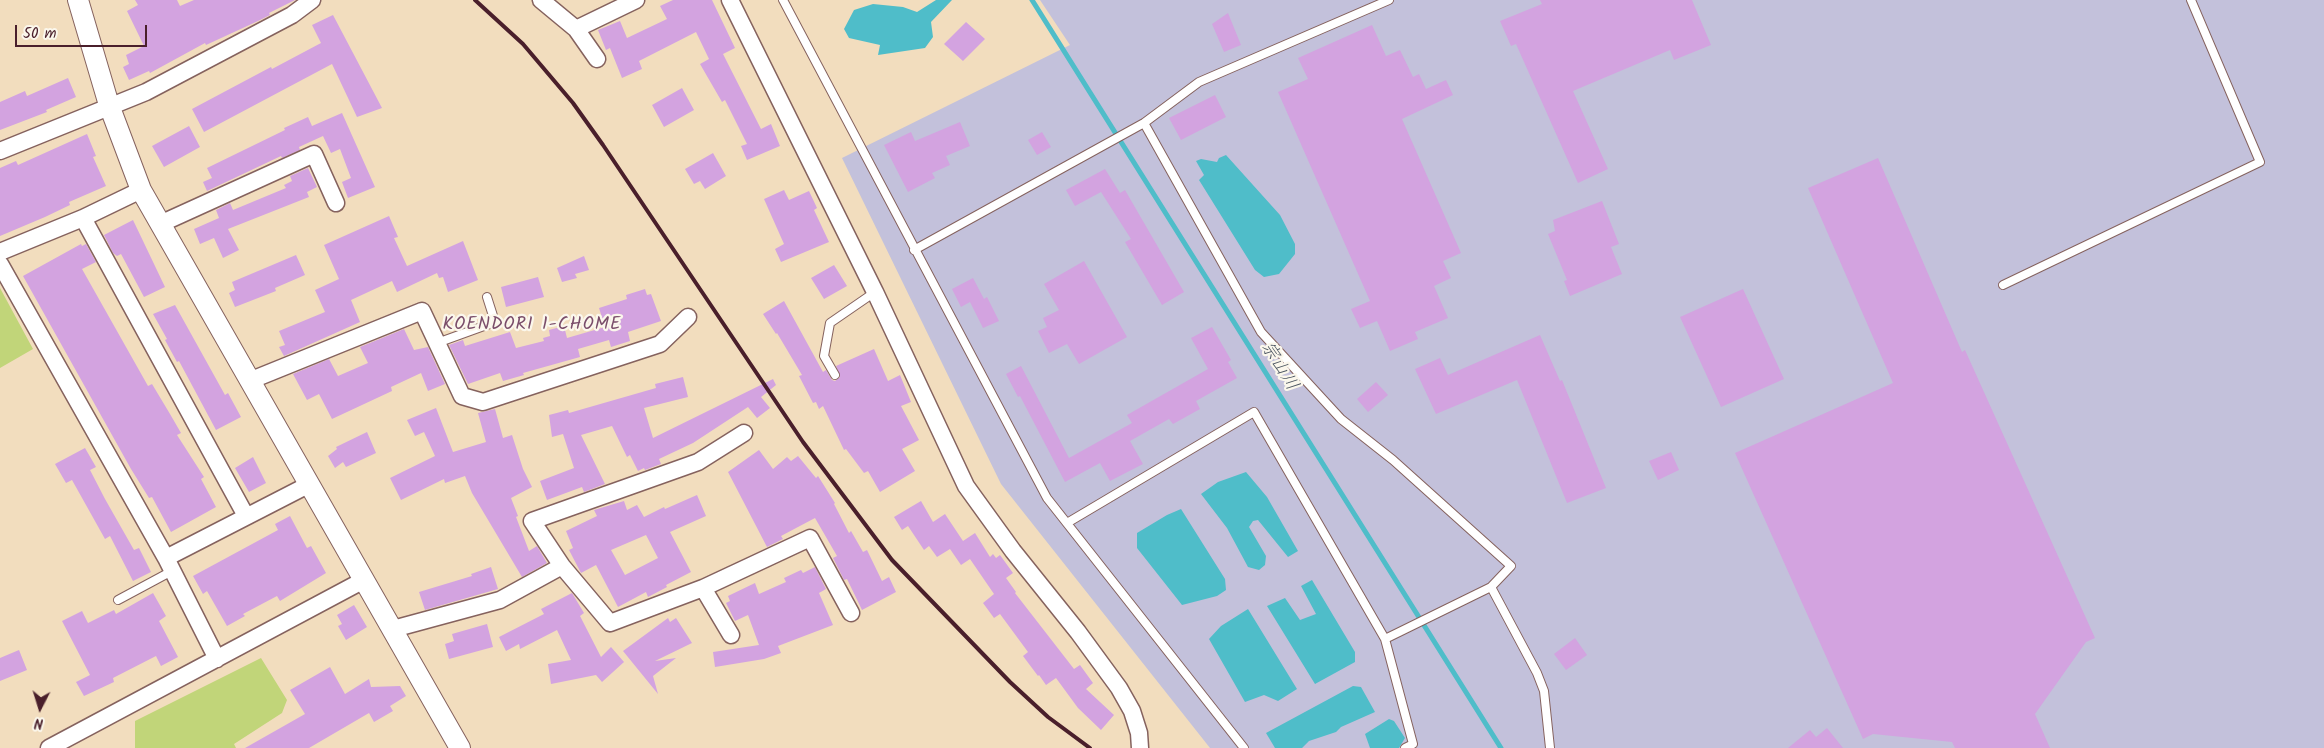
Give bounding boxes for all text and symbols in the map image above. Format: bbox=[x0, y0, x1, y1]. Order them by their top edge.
scale bar bbox=[18, 15, 150, 47]
text: 50 m bbox=[23, 22, 57, 46]
district label: KOENDORI 1-CHOME bbox=[441, 315, 623, 337]
water label: 宗山川 bbox=[1255, 338, 1301, 396]
north arrow bbox=[15, 683, 65, 733]
text: N bbox=[33, 712, 44, 734]

